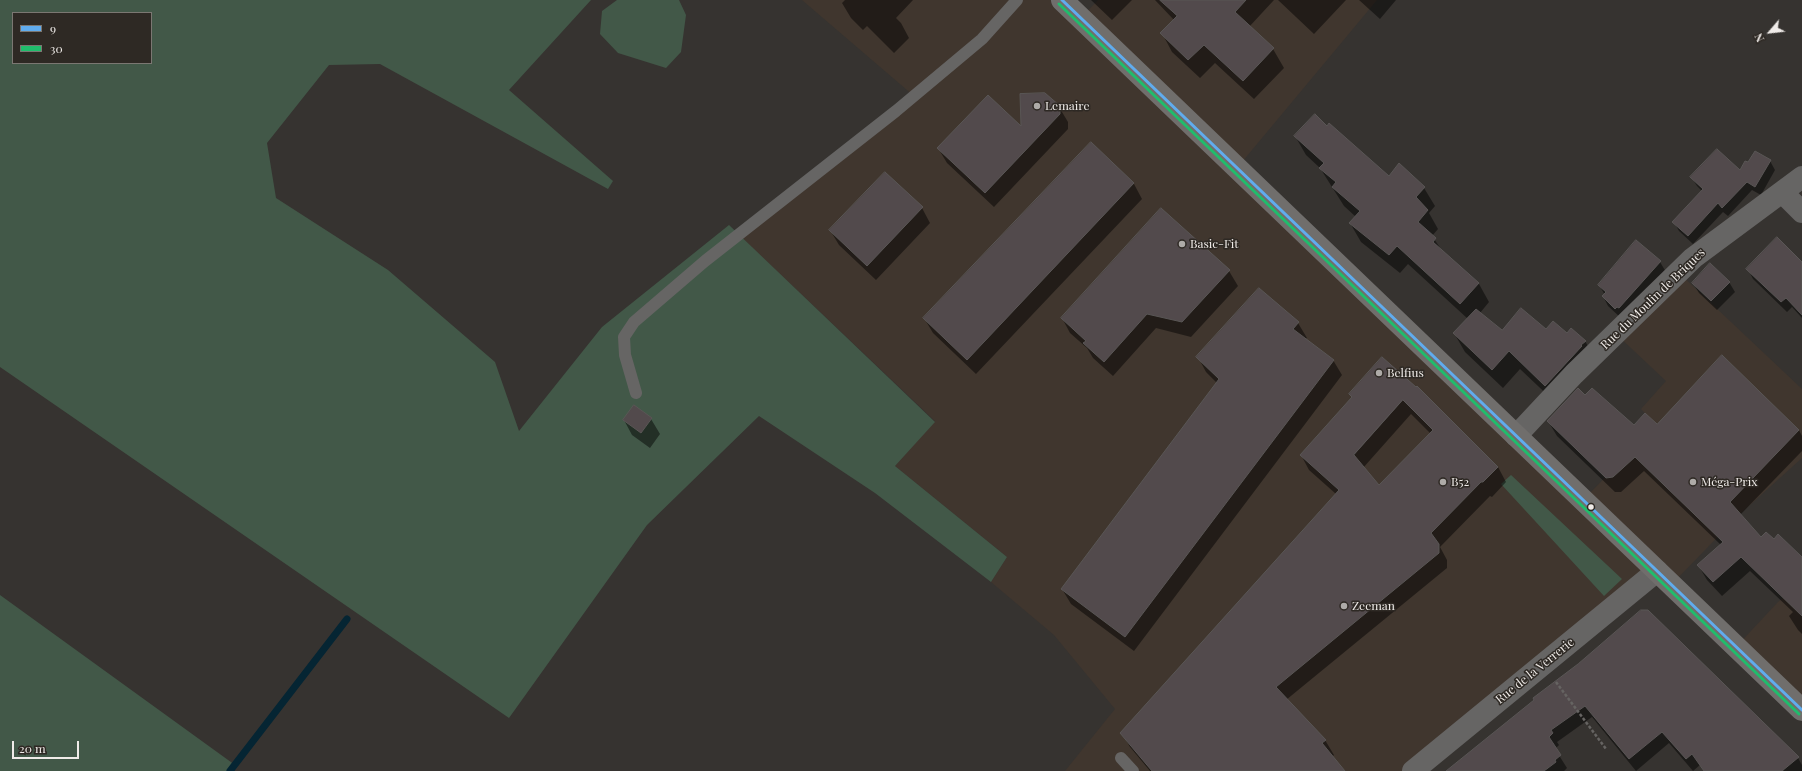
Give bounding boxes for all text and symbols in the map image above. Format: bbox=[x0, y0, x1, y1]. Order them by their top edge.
legend bbox=[12, 12, 152, 64]
north arrow bbox=[1750, 12, 1790, 52]
text: 9 bbox=[50, 20, 56, 36]
text: N bbox=[1750, 31, 1767, 45]
text: 30 bbox=[50, 40, 63, 56]
place label: Lemaire bbox=[1045, 99, 1089, 113]
marker: Lemaire bbox=[1032, 101, 1042, 111]
place label: Basic-Fit bbox=[1190, 237, 1239, 251]
marker: Basic-Fit bbox=[1177, 239, 1187, 249]
street label: Rue du Moulin de Briques bbox=[1598, 246, 1708, 352]
place label: Belfius bbox=[1387, 366, 1424, 380]
marker: Belfius bbox=[1374, 368, 1384, 378]
place label: B52 bbox=[1451, 475, 1469, 489]
place label: Méga-Prix bbox=[1701, 475, 1757, 489]
marker: B52 bbox=[1438, 477, 1448, 487]
marker: Méga-Prix bbox=[1688, 477, 1698, 487]
unlabelled marker bbox=[1586, 502, 1596, 512]
place label: Zeeman bbox=[1352, 599, 1395, 613]
marker: Zeeman bbox=[1339, 601, 1349, 611]
street label: Rue de la Verrerie bbox=[1493, 635, 1577, 707]
scale bar bbox=[14, 733, 81, 759]
text: 20 m bbox=[19, 740, 46, 756]

